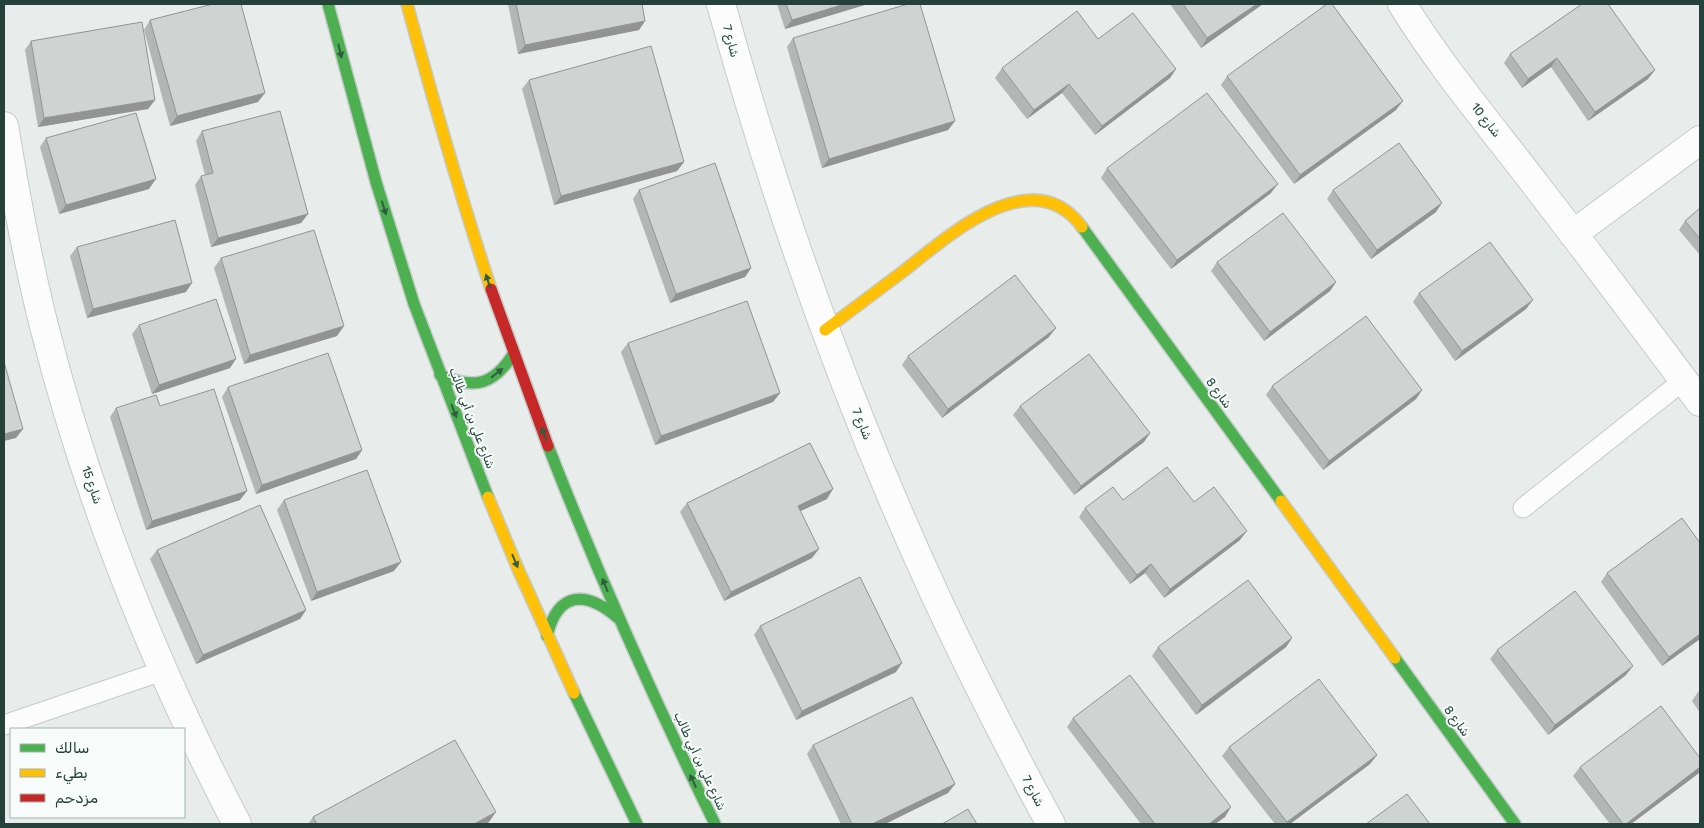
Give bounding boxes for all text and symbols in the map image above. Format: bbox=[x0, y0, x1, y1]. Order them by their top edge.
street label: شارع 7 bbox=[718, 23, 742, 59]
one-way arrow bbox=[336, 44, 344, 59]
street label: شارع 10 bbox=[1467, 100, 1504, 141]
one-way arrow bbox=[380, 200, 388, 215]
one-way arrow bbox=[484, 274, 491, 289]
street label: شارع علي بن أبي طالب bbox=[444, 366, 498, 471]
one-way arrow bbox=[491, 368, 504, 379]
street label: شارع 8 bbox=[1202, 375, 1235, 412]
one-way arrow bbox=[451, 403, 458, 418]
street label: شارع 7 bbox=[847, 406, 875, 443]
one-way arrow bbox=[540, 426, 548, 441]
street label: شارع 15 bbox=[77, 464, 105, 506]
one-way arrow bbox=[511, 554, 519, 568]
one-way arrow bbox=[600, 578, 608, 592]
street label: شارع 8 bbox=[1440, 703, 1473, 740]
street label: شارع علي بن أبي طالب bbox=[669, 710, 729, 813]
legend bbox=[10, 728, 185, 818]
text: سالك bbox=[55, 739, 90, 757]
text: بطيء bbox=[55, 764, 88, 785]
street label: شارع 7 bbox=[1017, 773, 1047, 810]
one-way arrow bbox=[689, 774, 697, 788]
text: مزدحم bbox=[55, 789, 98, 808]

